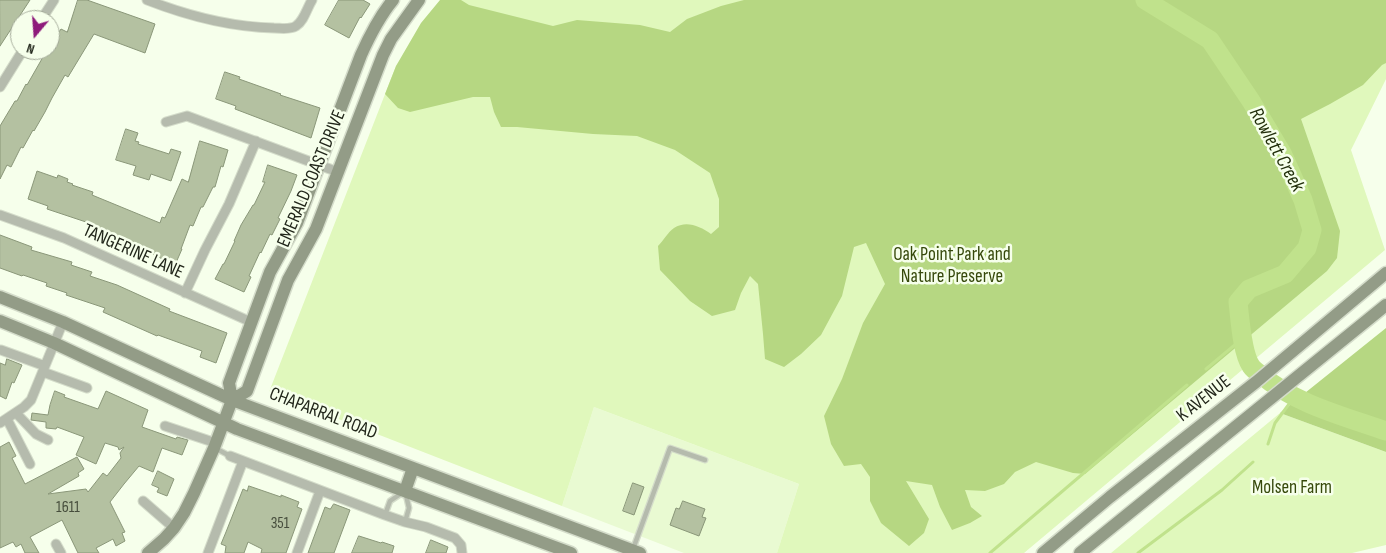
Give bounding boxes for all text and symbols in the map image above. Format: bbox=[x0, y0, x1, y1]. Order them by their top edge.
north arrow bbox=[10, 10, 60, 60]
text: N bbox=[24, 40, 37, 58]
water label: Rowlett Creek bbox=[1243, 104, 1309, 196]
street label: EMERALD COAST DRIVE bbox=[273, 107, 351, 251]
street label: TANGERINE LANE bbox=[79, 220, 187, 284]
park label: Oak Point Park and Nature Preserve bbox=[893, 244, 1011, 288]
street label: K AVENUE bbox=[1172, 371, 1236, 427]
street label: CHAPARRAL ROAD bbox=[266, 383, 380, 445]
park label: Molsen Farm bbox=[1252, 477, 1332, 499]
house number: 1611 bbox=[56, 498, 80, 518]
house number: 351 bbox=[271, 514, 289, 534]

